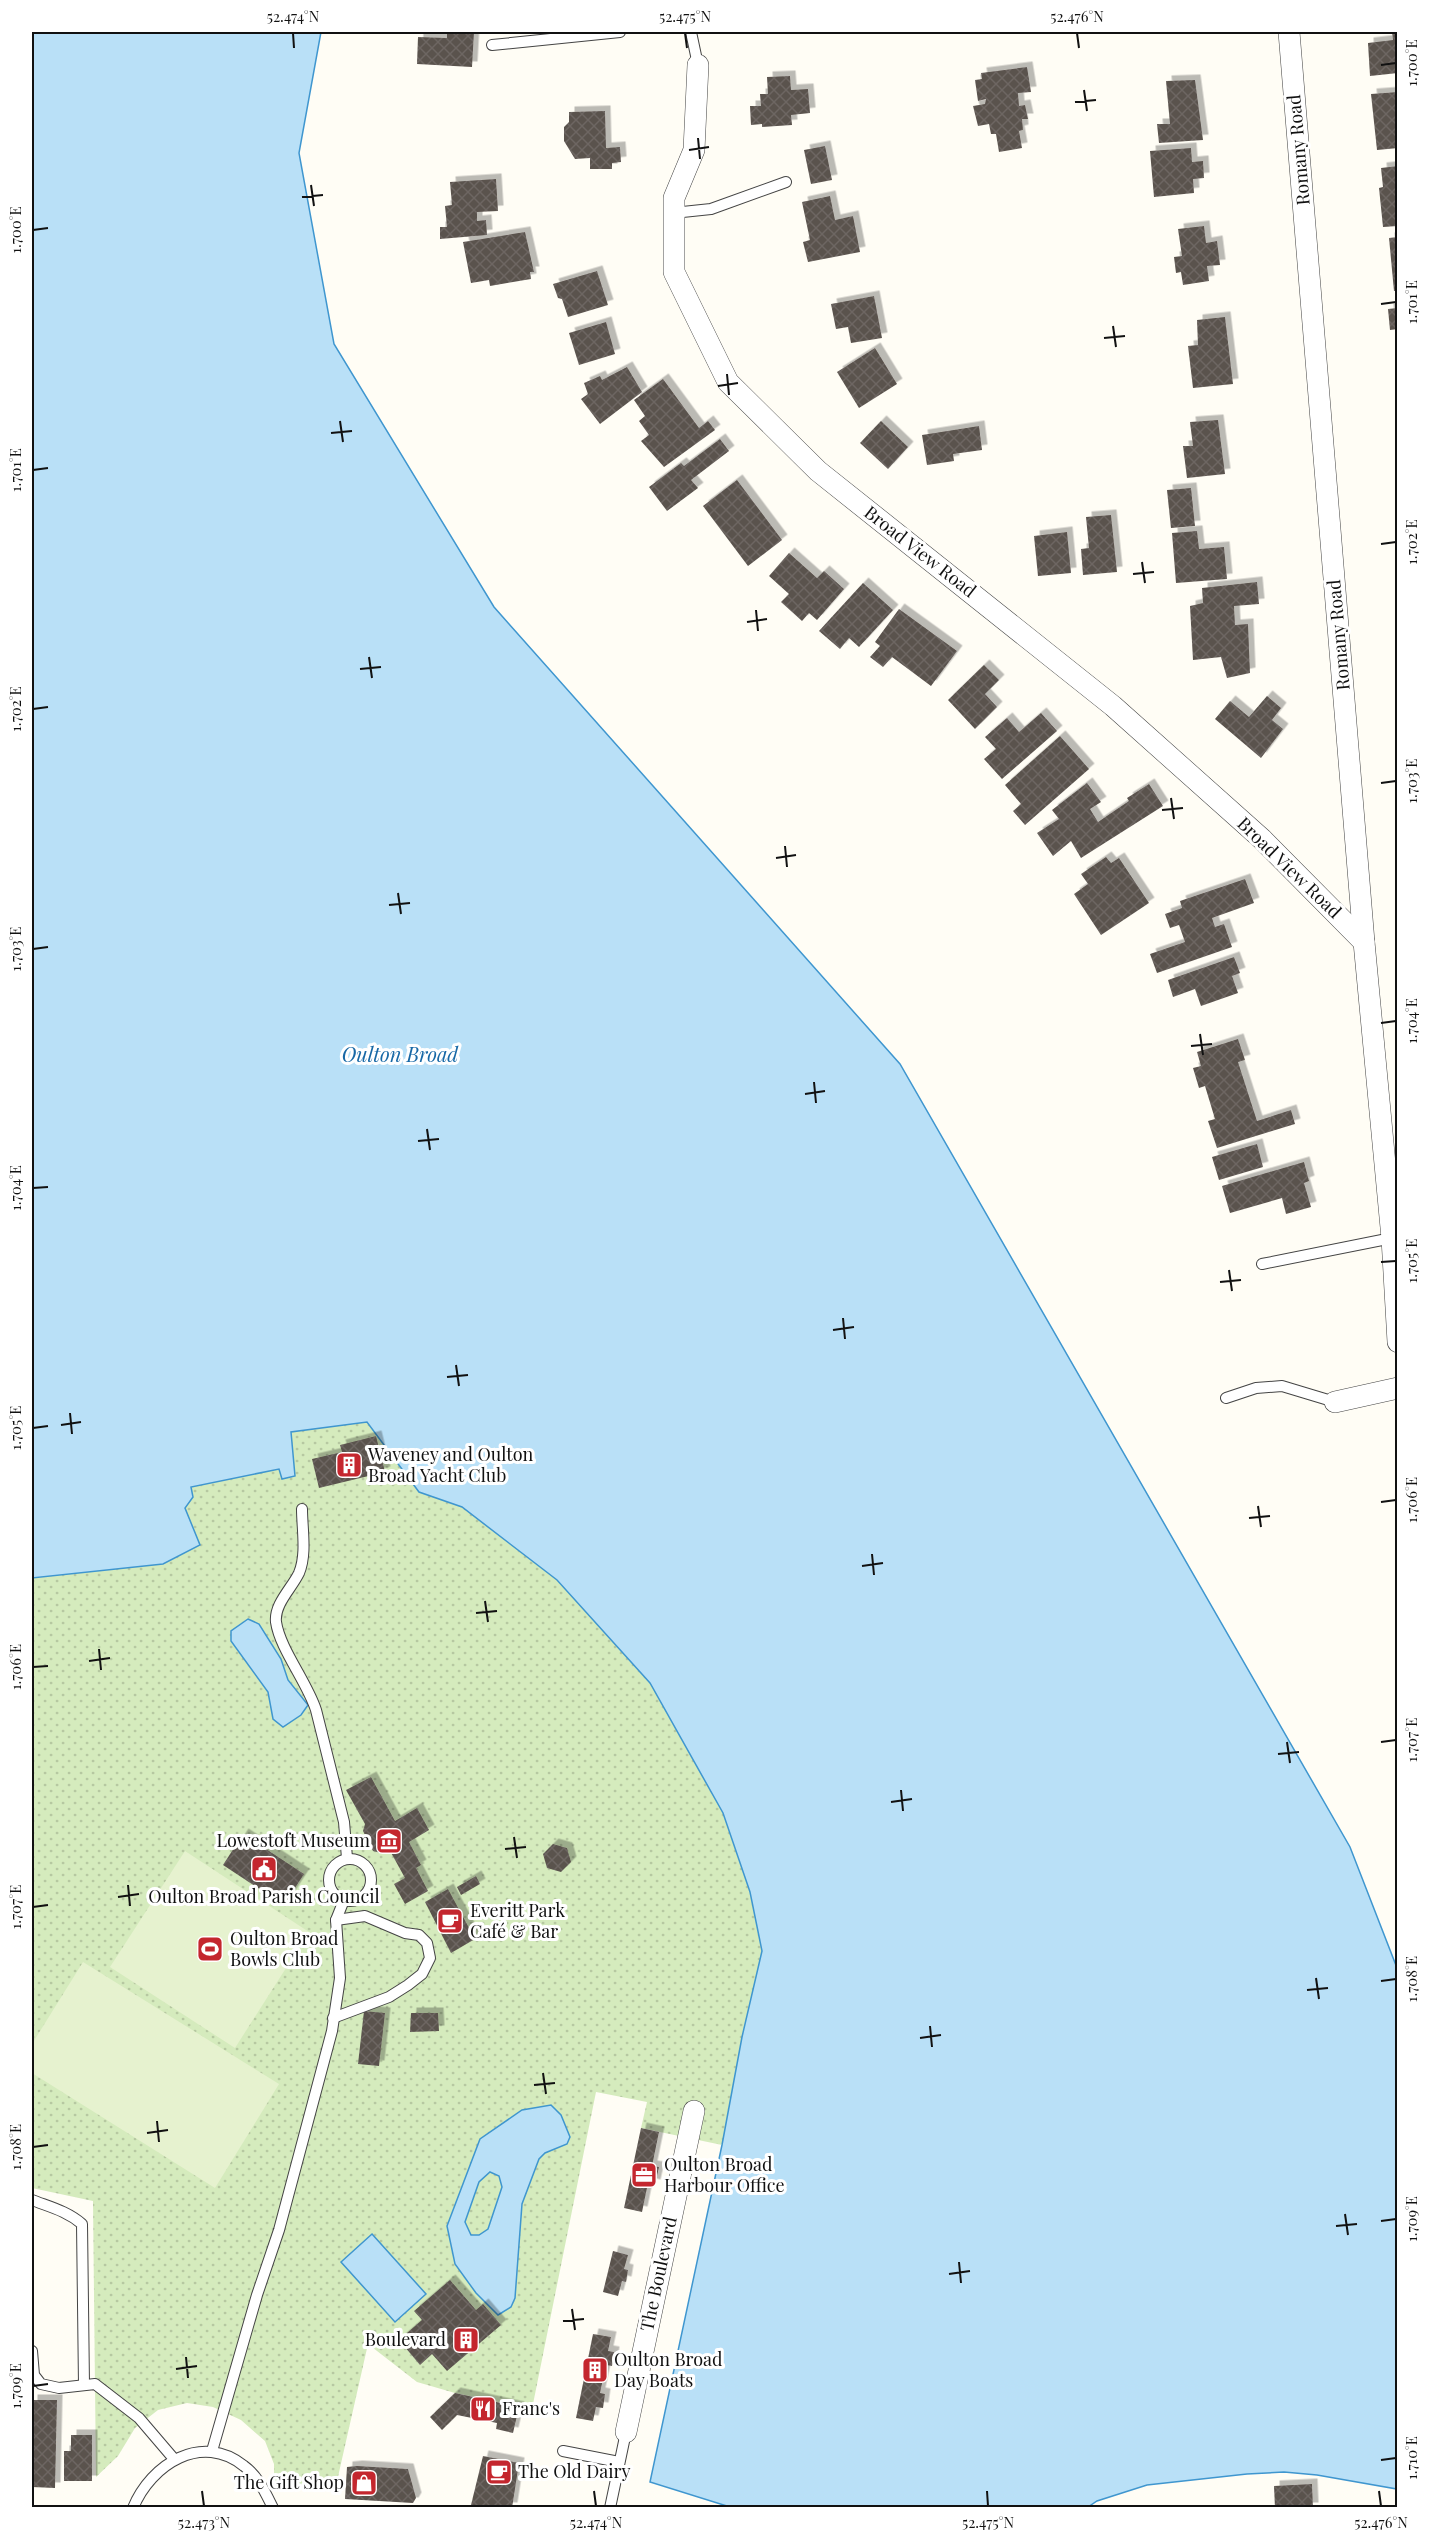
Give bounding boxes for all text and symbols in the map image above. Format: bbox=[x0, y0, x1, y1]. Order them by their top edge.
text: 52.474°N bbox=[267, 6, 320, 26]
text: 52.475°N bbox=[659, 6, 711, 26]
text: 52.476°N bbox=[1050, 6, 1104, 26]
text: 1.700°E bbox=[1401, 39, 1421, 87]
street label: Romany Road bbox=[1281, 93, 1315, 206]
text: 1.700°E bbox=[5, 206, 25, 254]
text: 1.701°E bbox=[1401, 280, 1421, 324]
text: 1.701°E bbox=[5, 448, 25, 492]
street label: Broad View Road bbox=[860, 500, 982, 603]
text: 1.702°E bbox=[1401, 519, 1421, 565]
street label: Romany Road bbox=[1321, 578, 1355, 691]
text: 1.702°E bbox=[5, 686, 25, 732]
text: 1.703°E bbox=[1401, 759, 1421, 803]
street label: Broad View Road bbox=[1232, 811, 1347, 923]
text: 1.703°E bbox=[5, 927, 25, 971]
text: 1.704°E bbox=[1401, 998, 1421, 1044]
water label: Oulton Broad bbox=[342, 1040, 459, 1067]
text: 1.704°E bbox=[5, 1165, 25, 1211]
text: 1.705°E bbox=[1401, 1239, 1421, 1283]
text: 1.705°E bbox=[5, 1406, 25, 1450]
place label: Waveney and Oulton Broad Yacht Club bbox=[367, 1442, 534, 1487]
building icon: Waveney and Oulton Broad Yacht Club bbox=[334, 1450, 364, 1480]
text: 1.706°E bbox=[1401, 1477, 1421, 1523]
text: 1.706°E bbox=[5, 1644, 25, 1690]
text: 1.707°E bbox=[1401, 1718, 1421, 1762]
museum icon: Lowestoft Museum bbox=[374, 1826, 404, 1856]
place label: Lowestoft Museum bbox=[217, 1828, 370, 1852]
public building icon: Oulton Broad Parish Council bbox=[249, 1854, 279, 1884]
place label: Oulton Broad Parish Council bbox=[148, 1884, 380, 1908]
text: 1.707°E bbox=[5, 1885, 25, 1929]
place label: Everitt Park Café & Bar bbox=[470, 1898, 565, 1943]
cafe icon: Everitt Park Café & Bar bbox=[435, 1906, 465, 1936]
place label: Oulton Broad Bowls Club bbox=[230, 1926, 339, 1971]
sports icon: Oulton Broad Bowls Club bbox=[195, 1934, 225, 1964]
text: 1.708°E bbox=[1401, 1956, 1421, 2002]
text: 1.708°E bbox=[5, 2124, 25, 2170]
place label: Oulton Broad Harbour Office bbox=[664, 2152, 785, 2197]
office icon: Oulton Broad Harbour Office bbox=[629, 2160, 659, 2190]
text: 1.709°E bbox=[1401, 2196, 1421, 2242]
street label: The Boulevard bbox=[634, 2214, 682, 2333]
building icon: Boulevard bbox=[451, 2325, 481, 2355]
place label: Boulevard bbox=[365, 2327, 447, 2351]
place label: Oulton Broad Day Boats bbox=[614, 2347, 723, 2392]
building icon: Oulton Broad Day Boats bbox=[580, 2355, 610, 2385]
text: 1.709°E bbox=[5, 2363, 25, 2409]
restaurant icon: Franc's bbox=[468, 2394, 498, 2424]
place label: Franc's bbox=[502, 2396, 560, 2420]
text: 1.710°E bbox=[1401, 2436, 1421, 2480]
cafe icon: The Old Dairy bbox=[484, 2457, 514, 2487]
place label: The Old Dairy bbox=[518, 2459, 631, 2483]
shop icon: The Gift Shop bbox=[349, 2468, 379, 2498]
place label: The Gift Shop bbox=[234, 2470, 344, 2494]
text: 52.473°N bbox=[178, 2512, 231, 2532]
text: 52.474°N bbox=[570, 2512, 623, 2532]
text: 52.475°N bbox=[962, 2512, 1014, 2532]
text: 52.476°N bbox=[1354, 2512, 1408, 2532]

